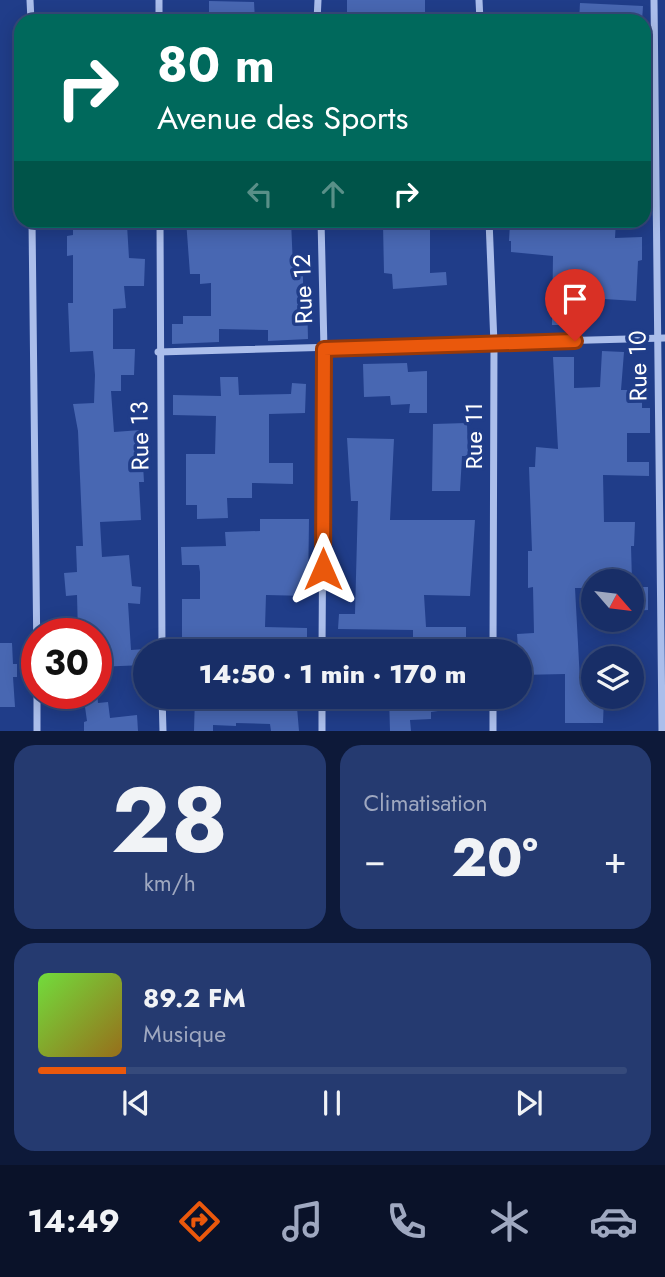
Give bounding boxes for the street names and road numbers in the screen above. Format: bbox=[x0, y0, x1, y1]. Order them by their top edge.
street label: Rue 12 bbox=[284, 253, 321, 325]
street label: Rue 10 bbox=[619, 330, 656, 402]
street label: Rue 13 bbox=[121, 401, 158, 471]
street label: Rue 11 bbox=[456, 402, 491, 470]

